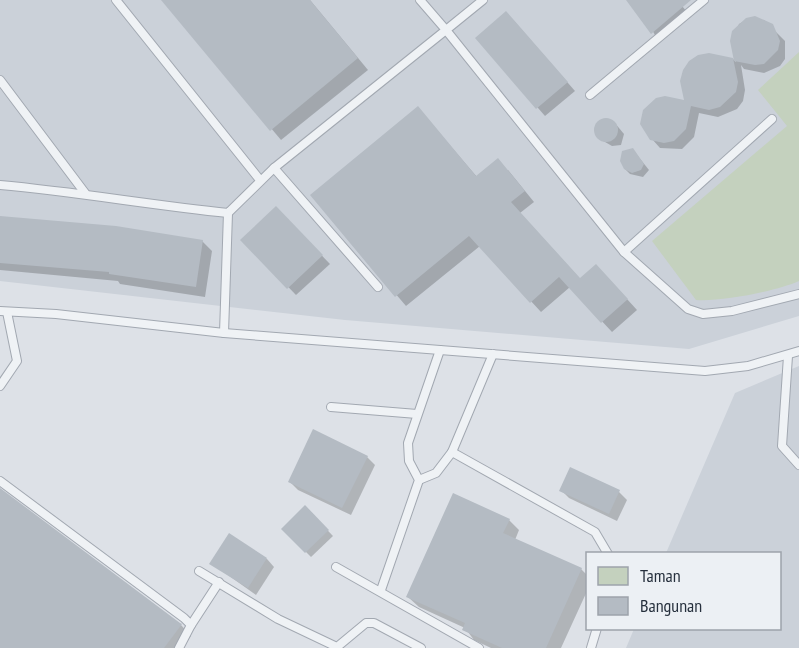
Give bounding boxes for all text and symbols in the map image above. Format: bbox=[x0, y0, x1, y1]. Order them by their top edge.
legend bbox=[586, 552, 781, 630]
text: Taman bbox=[640, 564, 681, 587]
text: Bangunan bbox=[640, 594, 702, 617]

